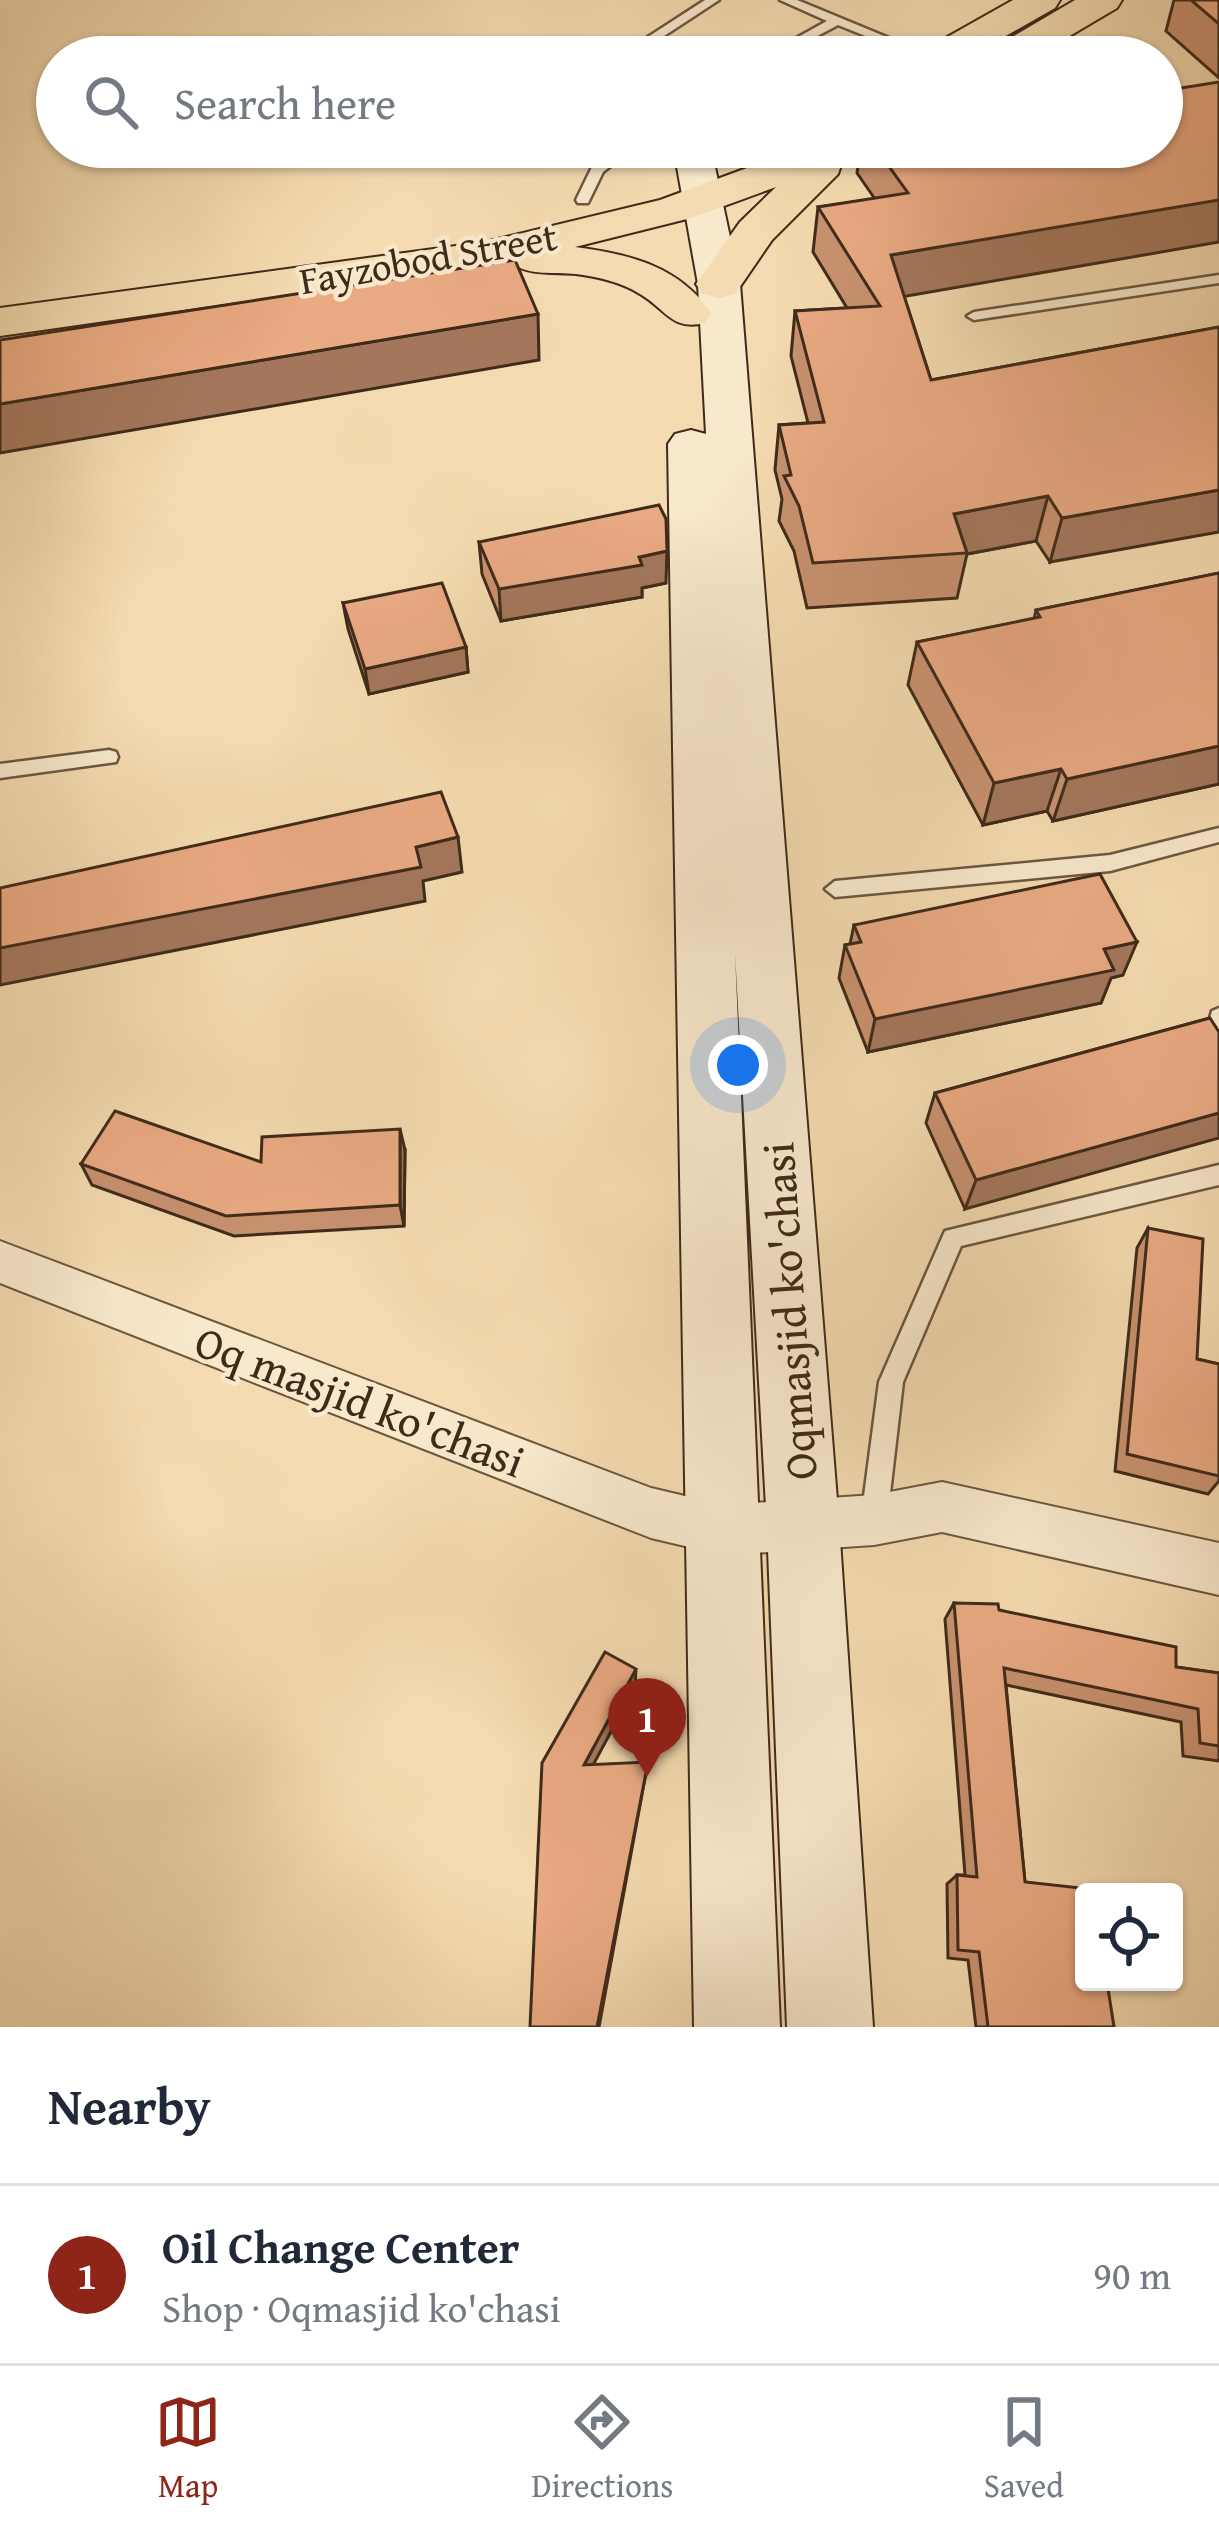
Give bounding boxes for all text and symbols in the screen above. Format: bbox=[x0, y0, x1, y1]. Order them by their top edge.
search box bbox=[36, 36, 1183, 168]
icon: search bbox=[78, 69, 144, 135]
text: Search here bbox=[174, 70, 396, 135]
street label: Fayzobod Street bbox=[295, 207, 561, 308]
your location bbox=[708, 1035, 768, 1095]
street label: Oqmasjid ko'chasi bbox=[744, 1140, 833, 1482]
street label: Oq masjid ko'chasi bbox=[186, 1308, 534, 1493]
pin: 1 bbox=[608, 1678, 686, 1777]
map controls bbox=[1075, 1883, 1183, 1991]
button: locate bbox=[1075, 1883, 1183, 1991]
text: Nearby bbox=[48, 2068, 211, 2143]
text: Oil Change Center bbox=[162, 2214, 520, 2279]
text: 1 bbox=[77, 2246, 97, 2303]
text: 90 m bbox=[1093, 2246, 1171, 2303]
text: Shop · Oqmasjid ko'chasi bbox=[162, 2279, 561, 2336]
tab: Map bbox=[155, 2389, 221, 2509]
tab: Directions bbox=[532, 2389, 673, 2509]
tab: Saved bbox=[984, 2389, 1064, 2509]

